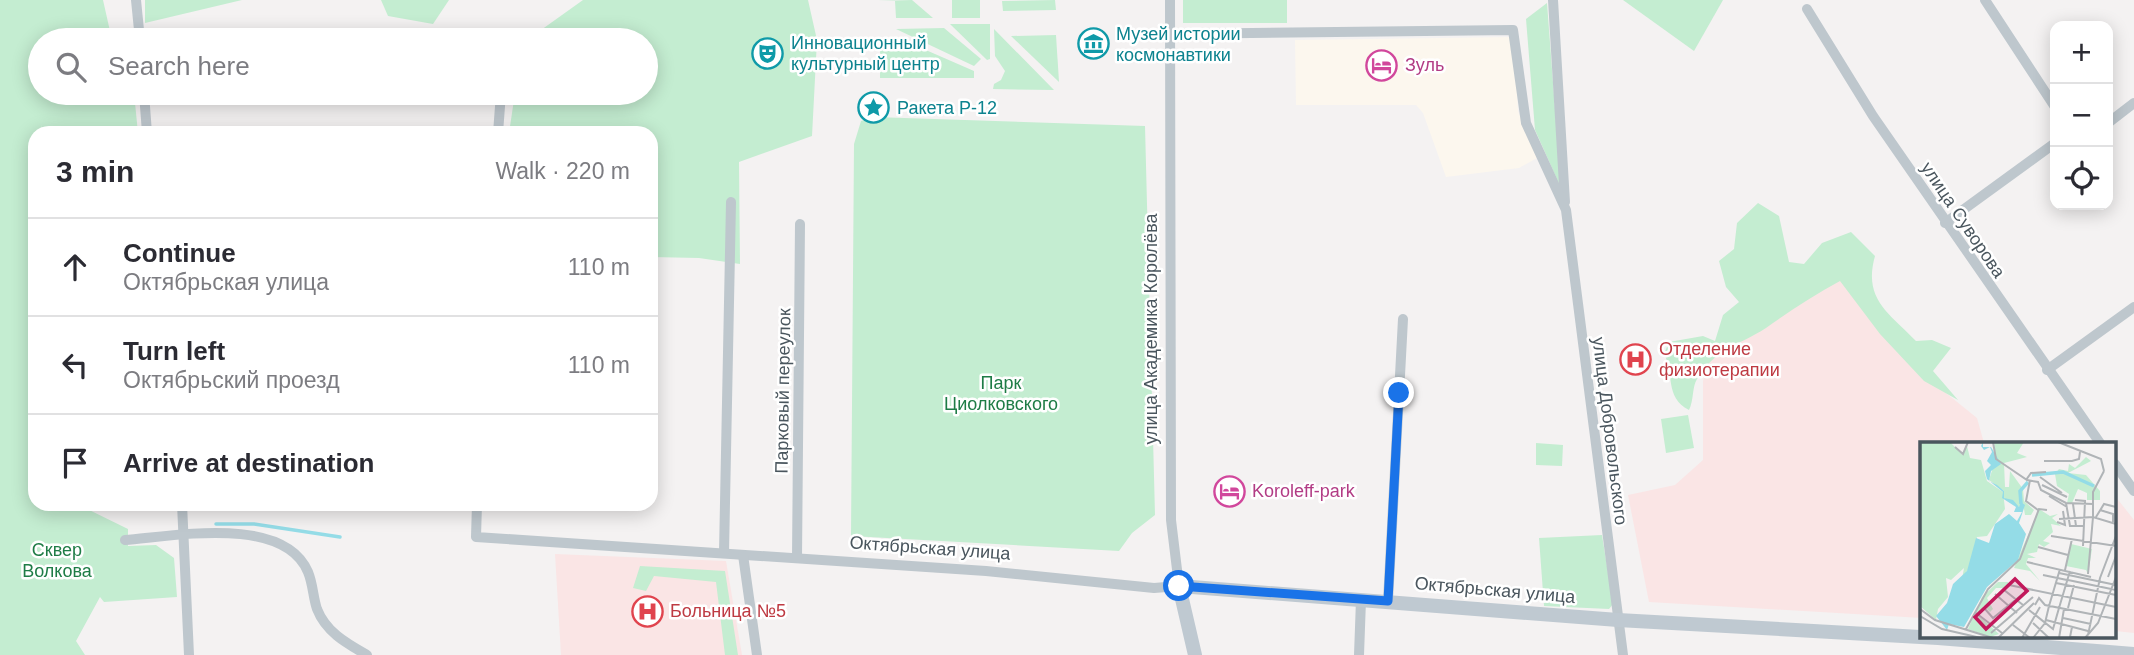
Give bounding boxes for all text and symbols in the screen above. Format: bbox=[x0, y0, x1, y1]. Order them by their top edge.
map controls bbox=[2050, 21, 2113, 210]
button: + bbox=[2050, 21, 2113, 84]
place label: Музей истории космонавтики bbox=[1116, 24, 1241, 65]
museum icon: Музей истории космонавтики bbox=[1076, 27, 1110, 61]
search box bbox=[28, 28, 658, 105]
place label: Инновационный культурный центр bbox=[791, 33, 940, 74]
theatre icon: Инновационный культурный центр bbox=[751, 36, 785, 70]
icon: search bbox=[52, 48, 90, 86]
hotel icon: Зуль bbox=[1365, 48, 1399, 82]
text: Search here bbox=[108, 51, 250, 81]
place label: Зуль bbox=[1405, 55, 1444, 75]
button: − bbox=[2050, 84, 2113, 147]
place icon: Ракета Р-12 bbox=[857, 91, 891, 125]
place label: Ракета Р-12 bbox=[897, 98, 997, 118]
button: locate bbox=[2050, 147, 2113, 210]
text: 3 min bbox=[56, 155, 134, 188]
text: Walk · 220 m bbox=[495, 158, 630, 184]
street label: улица Суворова bbox=[1917, 158, 2010, 282]
street label: улица Академика Королёва bbox=[1141, 213, 1161, 445]
text: Continue bbox=[123, 238, 236, 268]
icon: ahead bbox=[56, 248, 94, 286]
text: 110 m bbox=[568, 254, 630, 280]
text: Октябрьская улица bbox=[123, 269, 329, 295]
street label: Парковый переулок bbox=[772, 308, 794, 474]
text: Turn left bbox=[123, 336, 225, 366]
street label: улица Добровольского bbox=[1589, 336, 1631, 526]
place label: Отделение физиотерапии bbox=[1659, 339, 1780, 380]
hospital icon: Отделение физиотерапии bbox=[1619, 342, 1653, 376]
icon: left bbox=[56, 346, 94, 384]
text: 110 m bbox=[568, 352, 630, 378]
text: Октябрьский проезд bbox=[123, 367, 340, 393]
park label: Парк Циолковского bbox=[944, 373, 1058, 414]
route end bbox=[1383, 377, 1414, 408]
inset map bbox=[1920, 442, 2116, 638]
icon: arrive bbox=[56, 444, 94, 482]
text: Arrive at destination bbox=[123, 448, 374, 478]
hotel icon: Koroleff-park bbox=[1212, 474, 1246, 508]
place label: Koroleff-park bbox=[1252, 481, 1356, 501]
street label: Октябрьская улица bbox=[849, 532, 1012, 564]
park label: Сквер Волкова bbox=[22, 540, 93, 581]
route start bbox=[1163, 570, 1194, 601]
street label: Октябрьская улица bbox=[1414, 573, 1577, 607]
hospital icon: Больница №5 bbox=[630, 594, 664, 628]
place label: Больница №5 bbox=[670, 601, 786, 621]

